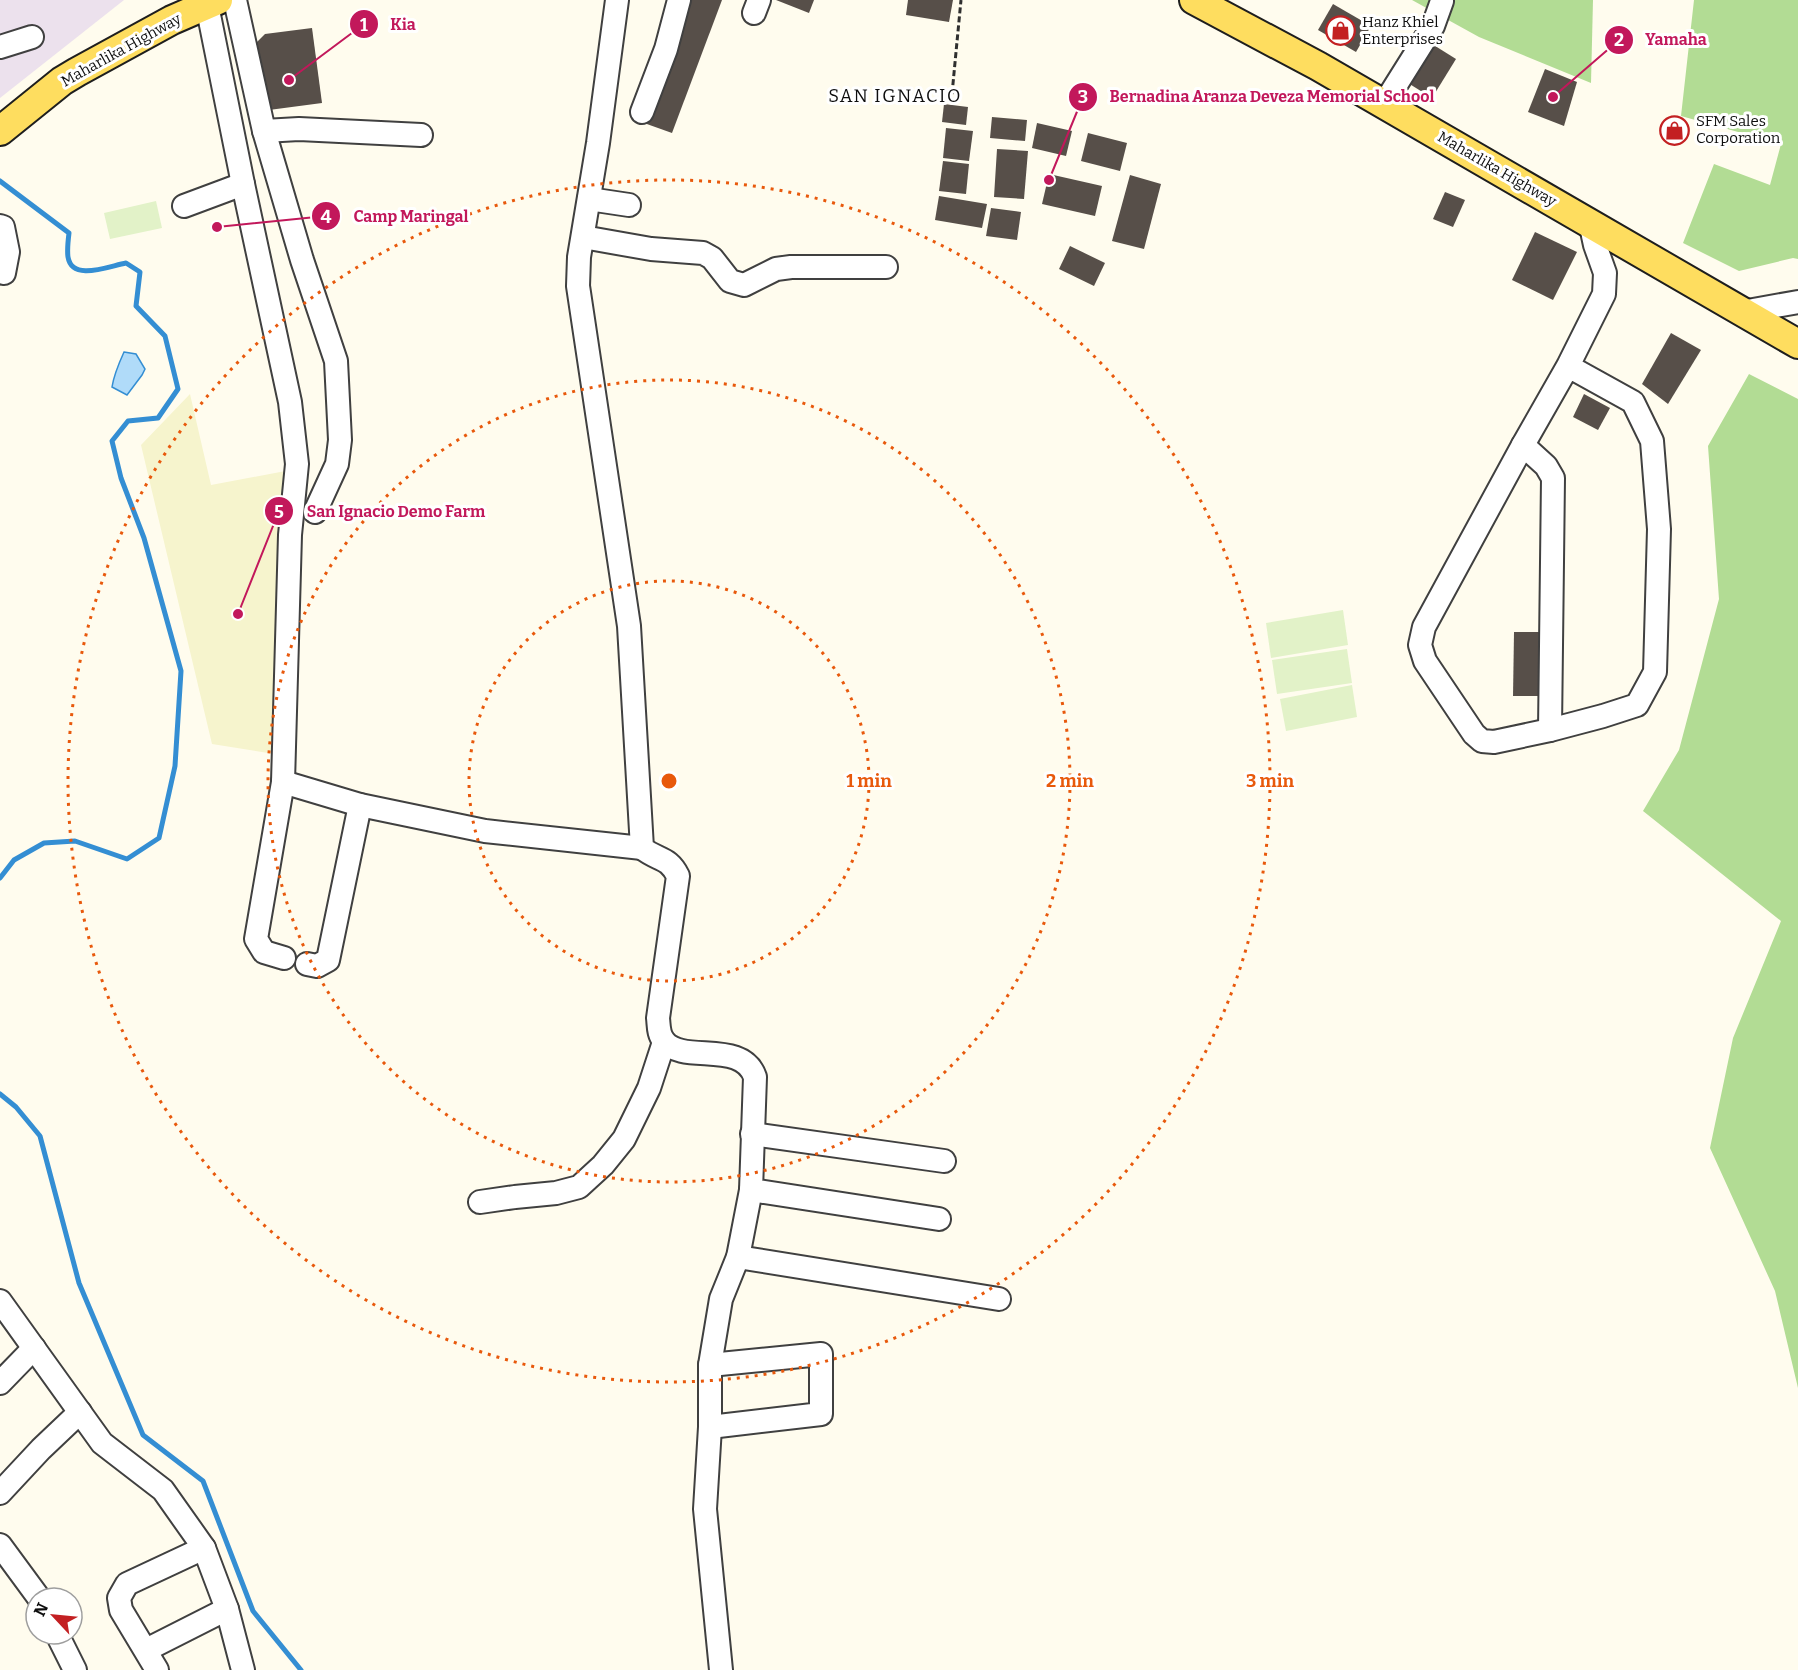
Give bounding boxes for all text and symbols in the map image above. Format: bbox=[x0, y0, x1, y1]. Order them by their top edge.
callout: Kia bbox=[349, 7, 428, 41]
street label: Maharlika Highway bbox=[58, 10, 184, 90]
place label: Hanz Khiel Enterprises bbox=[1362, 13, 1443, 48]
text: 1 bbox=[360, 14, 368, 36]
text: Kia bbox=[390, 15, 416, 34]
shop icon: Hanz Khiel Enterprises bbox=[1325, 15, 1357, 47]
callout: Yamaha bbox=[1604, 23, 1719, 57]
text: 2 bbox=[1614, 29, 1624, 51]
text: Yamaha bbox=[1645, 30, 1707, 49]
callout: Bernadina Aranza Deveza Memorial School bbox=[1068, 80, 1447, 114]
district label: SAN IGNACIO bbox=[828, 85, 962, 107]
text: 3 bbox=[1078, 86, 1088, 108]
text: Bernadina Aranza Deveza Memorial School bbox=[1110, 87, 1434, 106]
place label: SFM Sales Corporation bbox=[1696, 112, 1781, 147]
shop icon: SFM Sales Corporation bbox=[1659, 114, 1691, 146]
street label: Maharlika Highway bbox=[1434, 128, 1560, 210]
callout: Camp Maringal bbox=[311, 199, 480, 233]
text: 4 bbox=[321, 206, 332, 228]
text: Camp Maringal bbox=[353, 207, 469, 226]
callout: San Ignacio Demo Farm bbox=[264, 494, 497, 528]
text: 5 bbox=[274, 501, 284, 523]
text: San Ignacio Demo Farm bbox=[307, 502, 486, 521]
text: 1 min bbox=[846, 770, 892, 792]
text: 2 min bbox=[1046, 770, 1094, 792]
text: 3 min bbox=[1246, 770, 1294, 792]
centre of rings bbox=[659, 771, 679, 791]
north arrow bbox=[24, 1586, 84, 1646]
text: N bbox=[30, 1600, 52, 1619]

